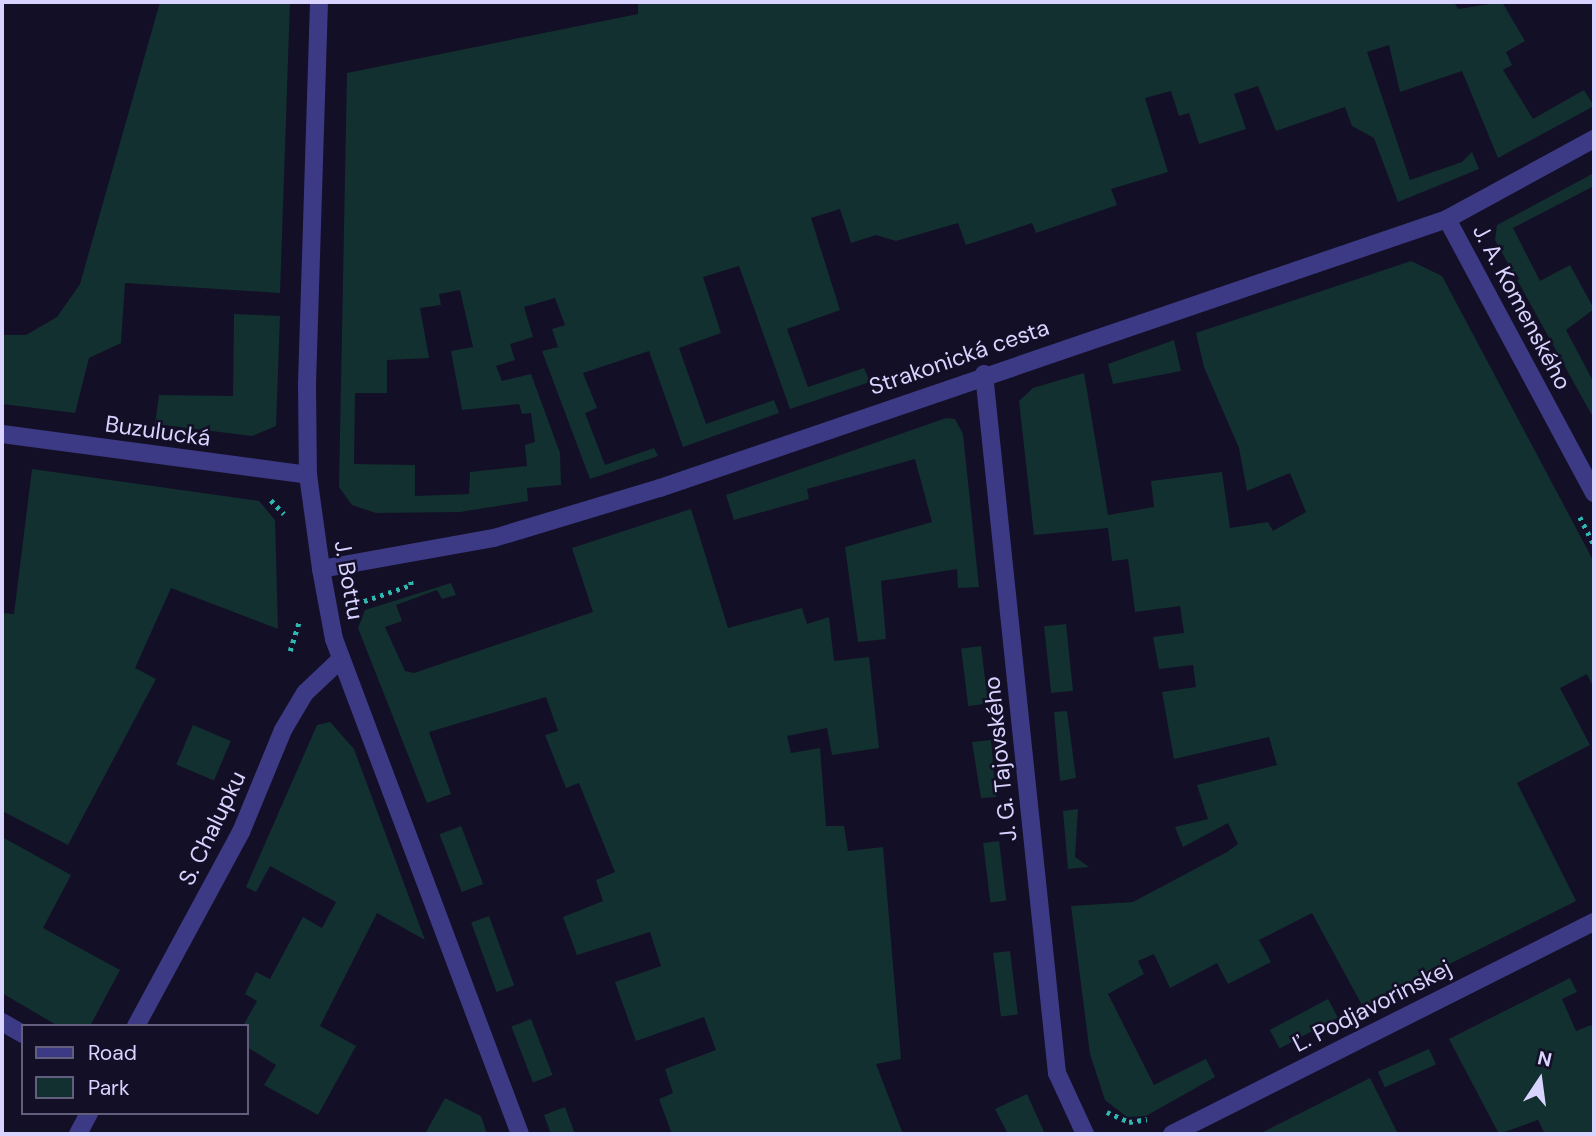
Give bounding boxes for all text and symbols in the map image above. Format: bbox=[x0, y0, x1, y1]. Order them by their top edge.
street label: J. A. Komenského bbox=[1467, 220, 1577, 394]
street label: Strakonická cesta bbox=[865, 313, 1053, 401]
street label: Buzulucká bbox=[103, 410, 213, 452]
street label: J. Bottu bbox=[328, 538, 370, 622]
street label: J. G. Tajovského bbox=[978, 675, 1022, 843]
street label: S. Chalupku bbox=[172, 766, 252, 890]
street label: Ľ. Podjavorinskej bbox=[1288, 954, 1456, 1058]
legend bbox=[21, 1024, 248, 1115]
text: Road bbox=[88, 1039, 137, 1067]
north arrow bbox=[1505, 1045, 1575, 1115]
text: N bbox=[1535, 1045, 1554, 1073]
text: Park bbox=[88, 1074, 129, 1102]

